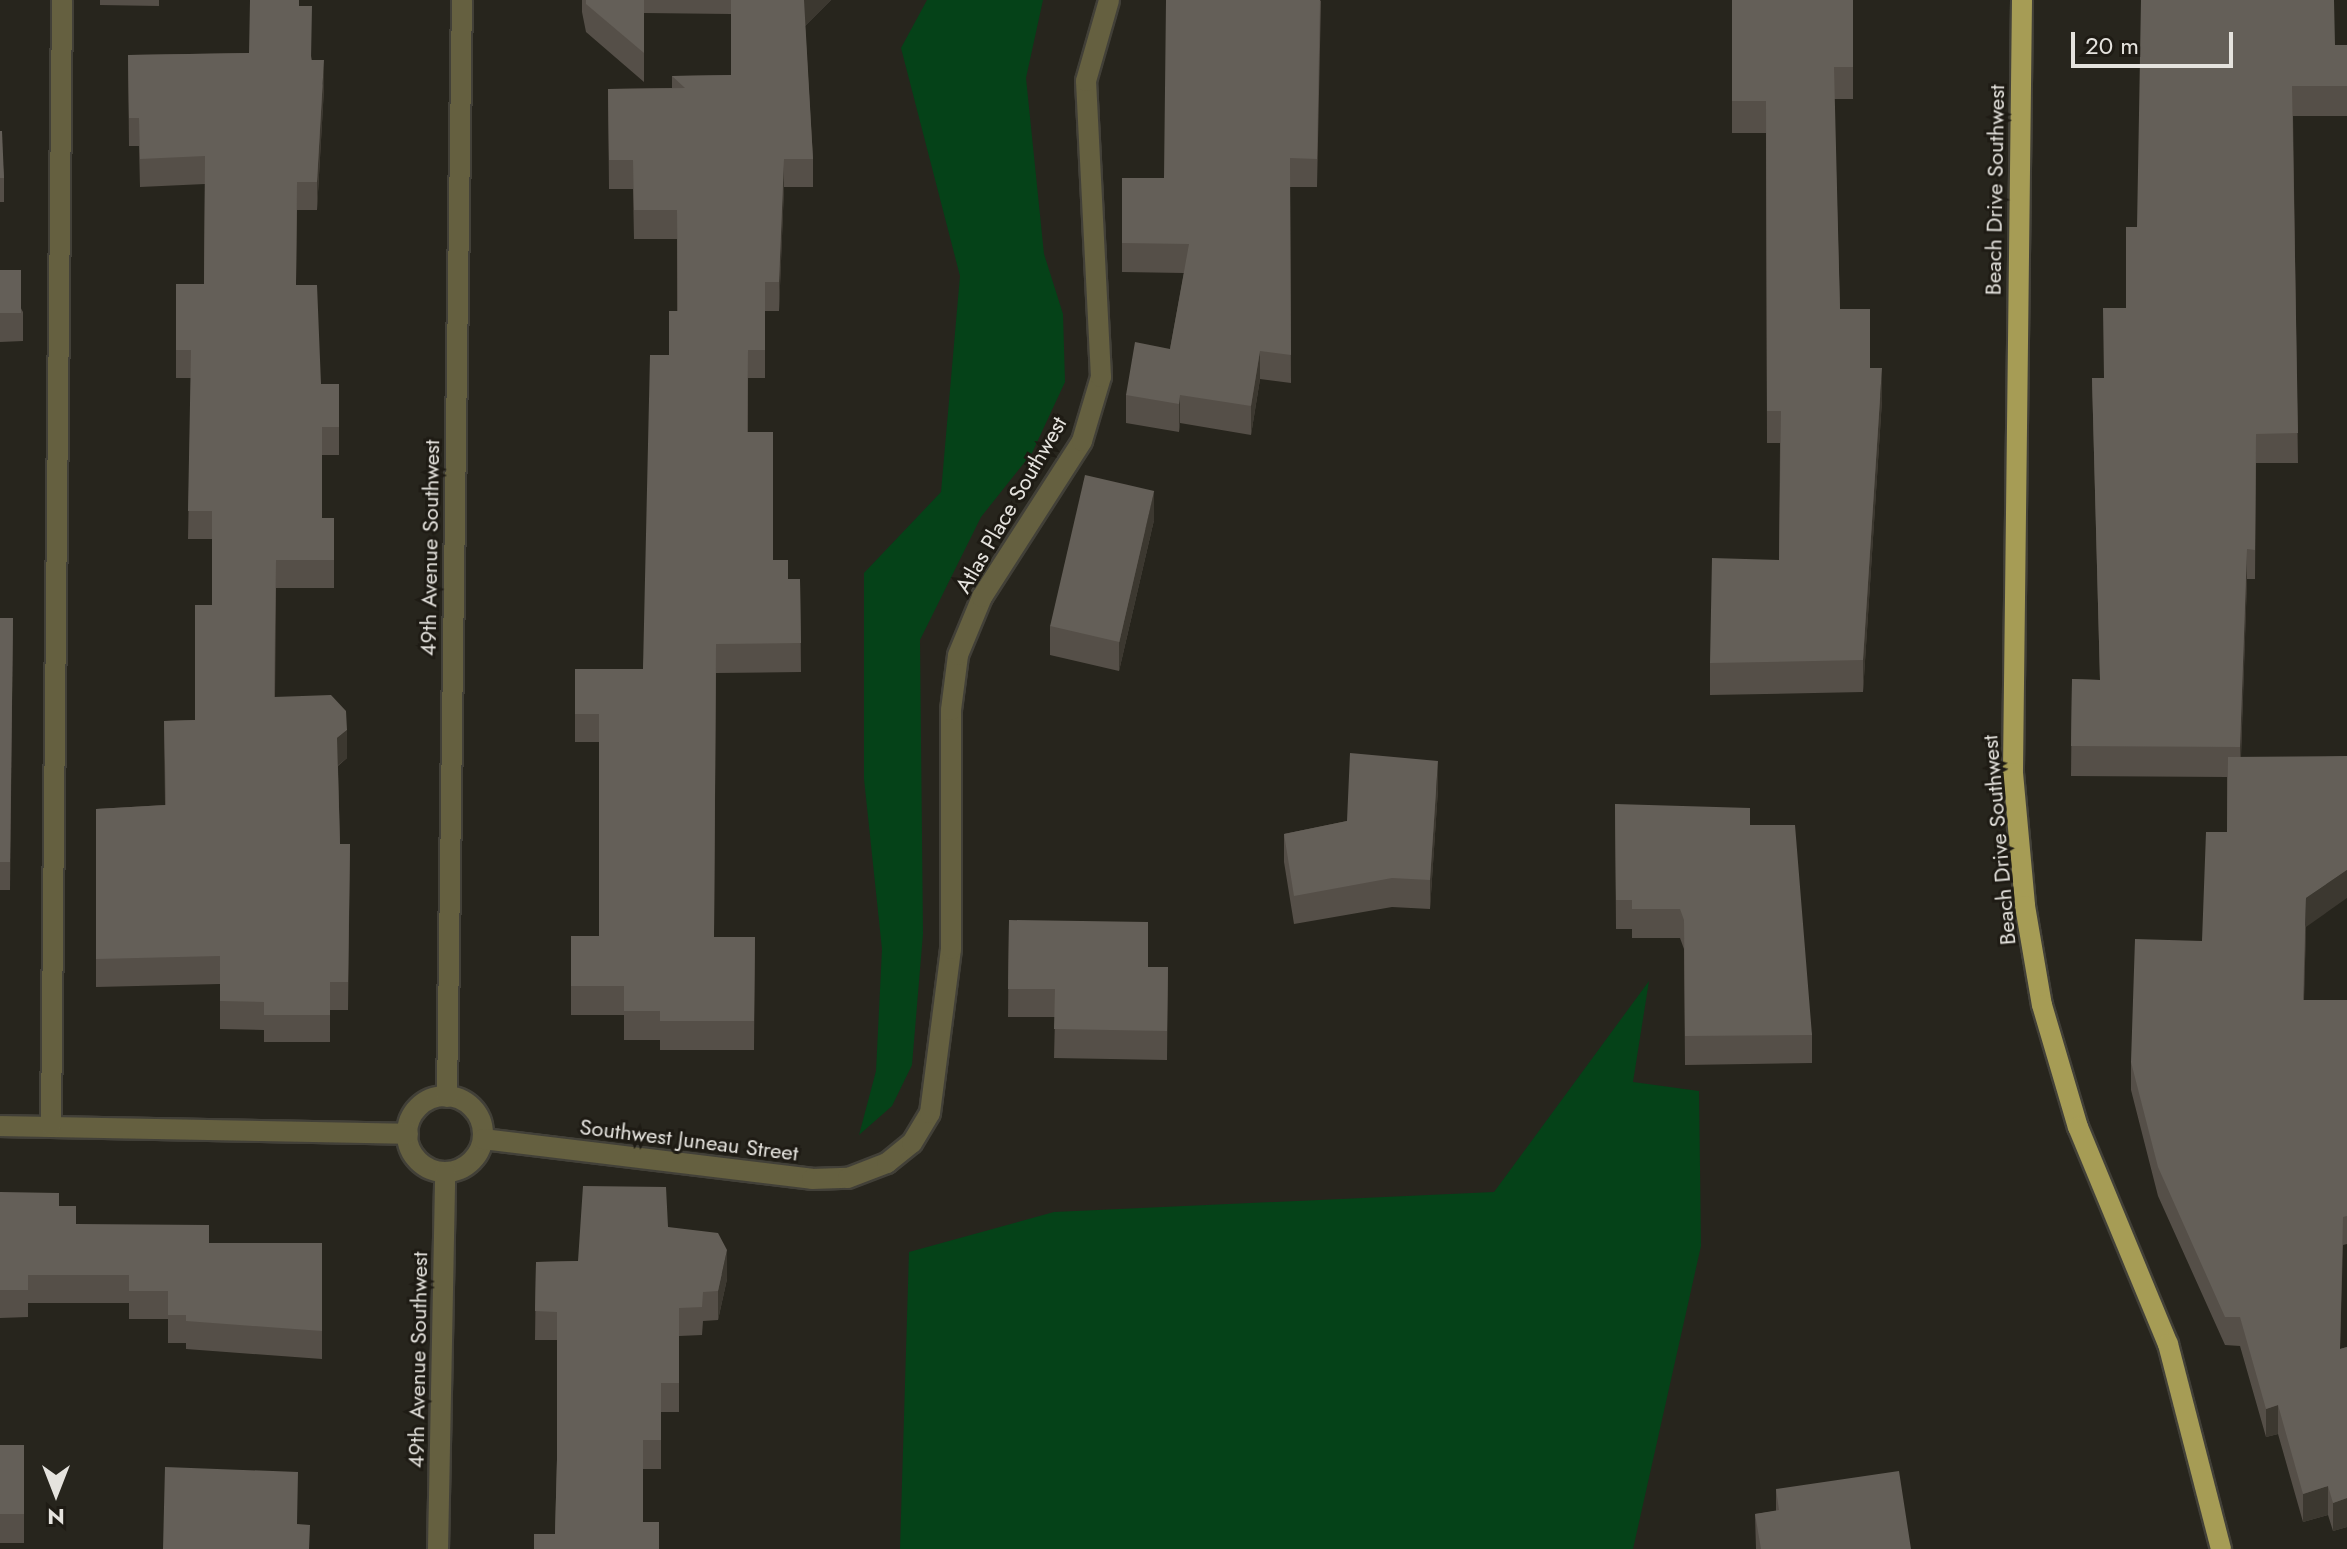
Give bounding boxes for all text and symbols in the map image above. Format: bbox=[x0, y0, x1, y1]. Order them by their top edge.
scale bar bbox=[2075, 16, 2237, 66]
text: 20 m bbox=[2085, 28, 2139, 63]
street label: Beach Drive Southwest bbox=[1980, 84, 2010, 296]
street label: Atlas Place Southwest bbox=[950, 412, 1072, 598]
street label: 49th Avenue Southwest bbox=[415, 440, 445, 656]
street label: Beach Drive Southwest bbox=[1977, 734, 2021, 946]
street label: Southwest Juneau Street bbox=[578, 1113, 800, 1167]
street label: 49th Avenue Southwest bbox=[403, 1252, 433, 1468]
north arrow bbox=[16, 1453, 96, 1533]
text: N bbox=[47, 1501, 65, 1533]

